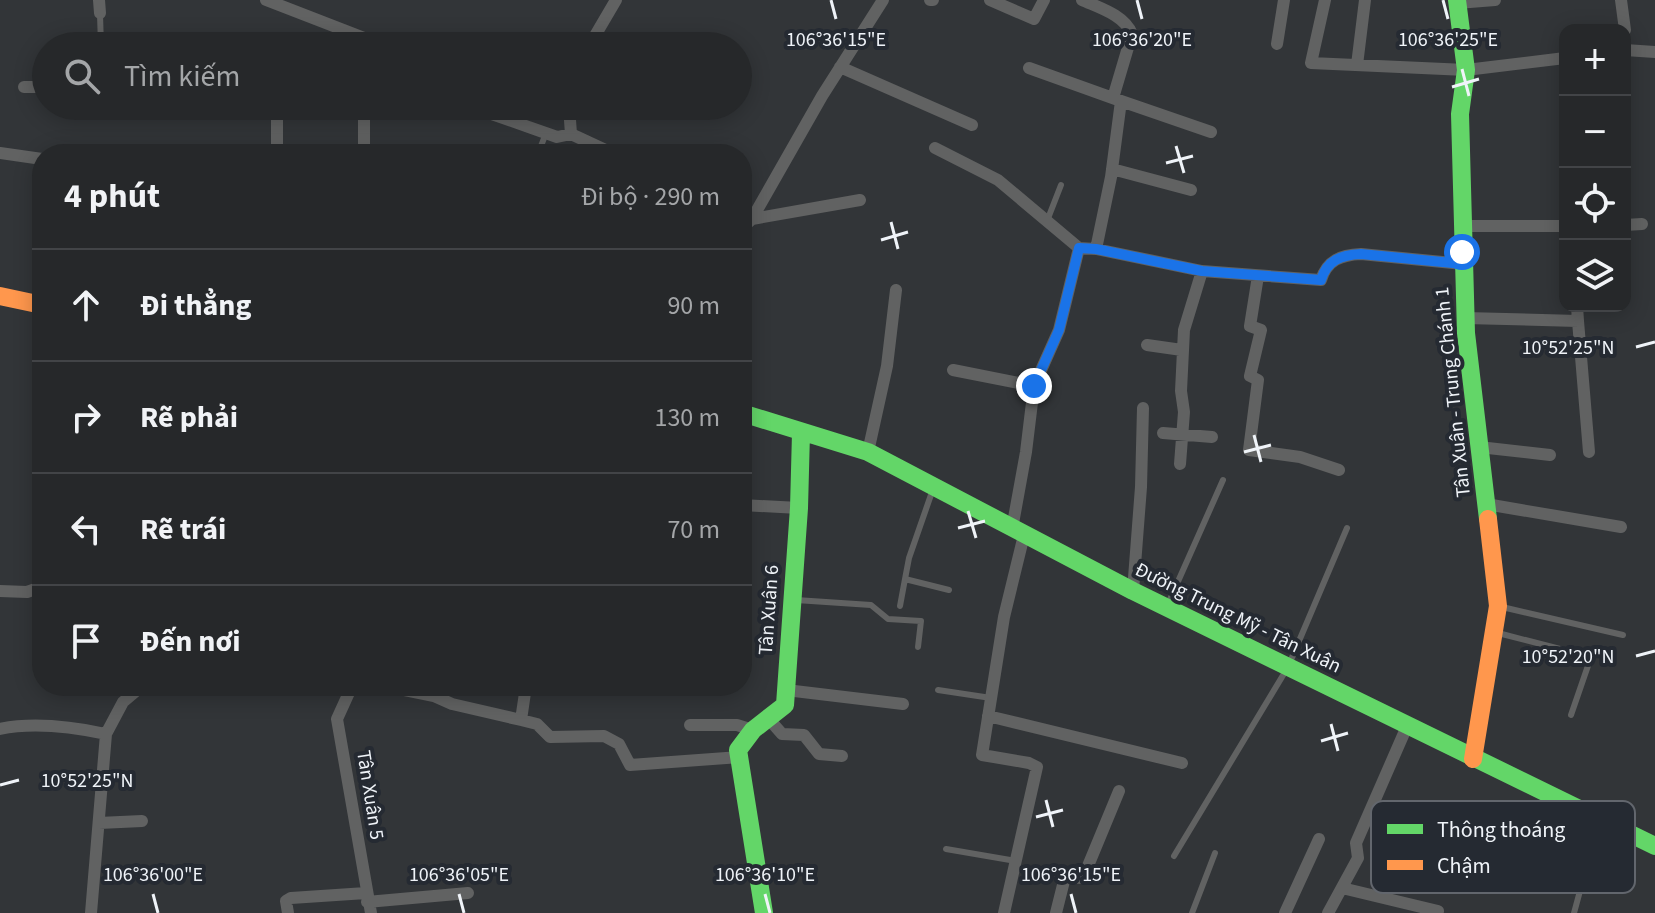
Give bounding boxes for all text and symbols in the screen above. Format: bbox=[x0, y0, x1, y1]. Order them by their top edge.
map controls bbox=[1559, 24, 1631, 312]
button: + bbox=[1559, 24, 1631, 96]
text: 106°36'15"E bbox=[786, 26, 886, 54]
text: 106°36'20"E bbox=[1092, 26, 1192, 54]
text: 106°36'25"E bbox=[1398, 26, 1498, 54]
search box bbox=[32, 32, 752, 120]
icon: search bbox=[60, 54, 104, 98]
text: Tìm kiếm bbox=[124, 55, 240, 98]
button: − bbox=[1559, 96, 1631, 168]
button: locate bbox=[1559, 168, 1631, 240]
text: 4 phút bbox=[64, 172, 160, 221]
text: Đi bộ · 290 m bbox=[581, 178, 720, 215]
route start bbox=[1444, 234, 1480, 270]
button: layers bbox=[1559, 240, 1631, 312]
icon: ahead bbox=[64, 283, 108, 327]
text: Đi thẳng bbox=[140, 284, 252, 327]
street label: Tân Xuân - Trung Chánh 1 bbox=[1428, 285, 1478, 499]
text: 90 m bbox=[667, 287, 720, 324]
text: 10°52'25"N bbox=[1522, 334, 1614, 362]
route end bbox=[1016, 368, 1052, 404]
icon: right bbox=[64, 395, 108, 439]
text: Rẽ phải bbox=[140, 396, 238, 439]
text: 130 m bbox=[654, 399, 720, 436]
icon: left bbox=[64, 507, 108, 551]
text: Rẽ trái bbox=[140, 508, 226, 551]
text: 70 m bbox=[667, 511, 720, 548]
street label: Đường Trung Mỹ - Tân Xuân bbox=[1130, 556, 1346, 680]
street label: Tân Xuân 6 bbox=[752, 564, 786, 656]
icon: arrive bbox=[64, 619, 108, 663]
text: Đến nơi bbox=[140, 620, 240, 663]
text: 10°52'20"N bbox=[1522, 643, 1614, 671]
street label: Tân Xuân 5 bbox=[349, 748, 391, 842]
text: 10°52'25"N bbox=[41, 767, 133, 795]
legend bbox=[1371, 801, 1635, 893]
text: Thông thoáng bbox=[1437, 814, 1565, 846]
text: Chậm bbox=[1437, 850, 1491, 882]
text: 106°36'00"E bbox=[103, 861, 203, 889]
text: 106°36'05"E bbox=[409, 861, 509, 889]
text: 106°36'10"E bbox=[715, 861, 815, 889]
text: 106°36'15"E bbox=[1021, 861, 1121, 889]

